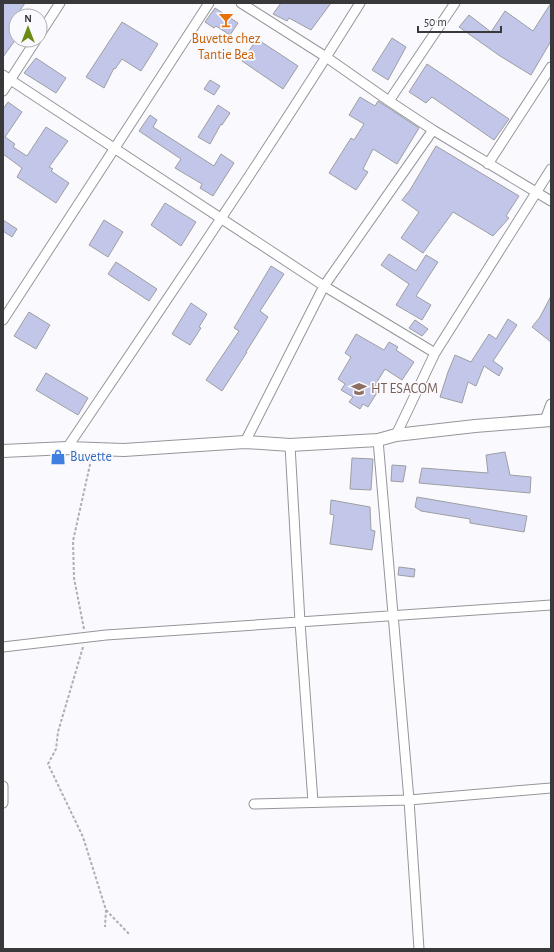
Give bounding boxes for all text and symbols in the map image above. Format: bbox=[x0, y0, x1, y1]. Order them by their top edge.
north arrow bbox=[8, 8, 48, 48]
scale bar bbox=[418, 8, 501, 34]
bar icon: Buvette chez Tantie Bea bbox=[217, 11, 235, 29]
text: N bbox=[24, 13, 32, 24]
text: 50 m bbox=[424, 16, 447, 28]
place label: Buvette chez Tantie Bea bbox=[191, 32, 261, 62]
school or university icon: HT ESACOM bbox=[350, 380, 368, 398]
place label: HT ESACOM bbox=[371, 382, 438, 396]
shop icon: Buvette bbox=[49, 448, 67, 466]
place label: Buvette bbox=[70, 450, 112, 464]

